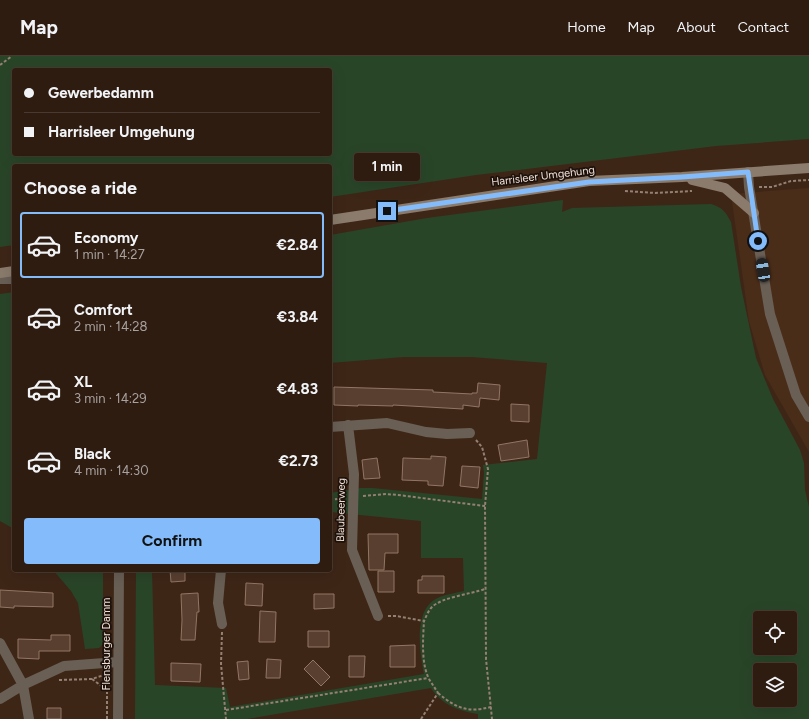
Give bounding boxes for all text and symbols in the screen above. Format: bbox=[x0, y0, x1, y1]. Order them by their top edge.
text: Map bbox=[20, 16, 58, 39]
text: Home bbox=[567, 19, 606, 36]
text: Map bbox=[628, 19, 655, 36]
text: About bbox=[677, 19, 716, 36]
text: Contact bbox=[738, 19, 789, 36]
text: Gewerbedamm bbox=[48, 84, 154, 102]
text: Harrisleer Umgehung bbox=[48, 123, 195, 141]
callout: 1 min bbox=[354, 153, 420, 181]
text: 1 min bbox=[372, 159, 402, 174]
street label: Harrisleer Umgehung bbox=[490, 163, 596, 189]
text: Choose a ride bbox=[24, 177, 137, 199]
route end bbox=[378, 202, 396, 220]
icon: car bbox=[26, 227, 62, 263]
text: Economy bbox=[74, 229, 139, 247]
route start bbox=[749, 232, 767, 250]
text: €2.84 bbox=[276, 236, 318, 254]
text: 1 min · 14:27 bbox=[74, 247, 145, 262]
car bbox=[755, 257, 771, 283]
icon: car bbox=[26, 299, 62, 335]
text: Comfort bbox=[74, 301, 133, 319]
text: €3.84 bbox=[277, 308, 318, 326]
text: 2 min · 14:28 bbox=[74, 319, 148, 334]
icon: car bbox=[26, 371, 62, 407]
text: XL bbox=[74, 373, 92, 391]
text: €4.83 bbox=[277, 380, 318, 398]
text: 3 min · 14:29 bbox=[74, 391, 147, 406]
icon: car bbox=[26, 443, 62, 479]
text: Black bbox=[74, 445, 111, 463]
text: €2.73 bbox=[278, 452, 318, 470]
text: 4 min · 14:30 bbox=[74, 463, 148, 478]
street label: Blaubeerweg bbox=[334, 478, 348, 542]
button: Confirm bbox=[24, 518, 320, 564]
street label: Flensburger Damm bbox=[100, 598, 113, 690]
map controls bbox=[753, 611, 797, 707]
button: locate bbox=[753, 611, 797, 655]
button: layers bbox=[753, 663, 797, 707]

